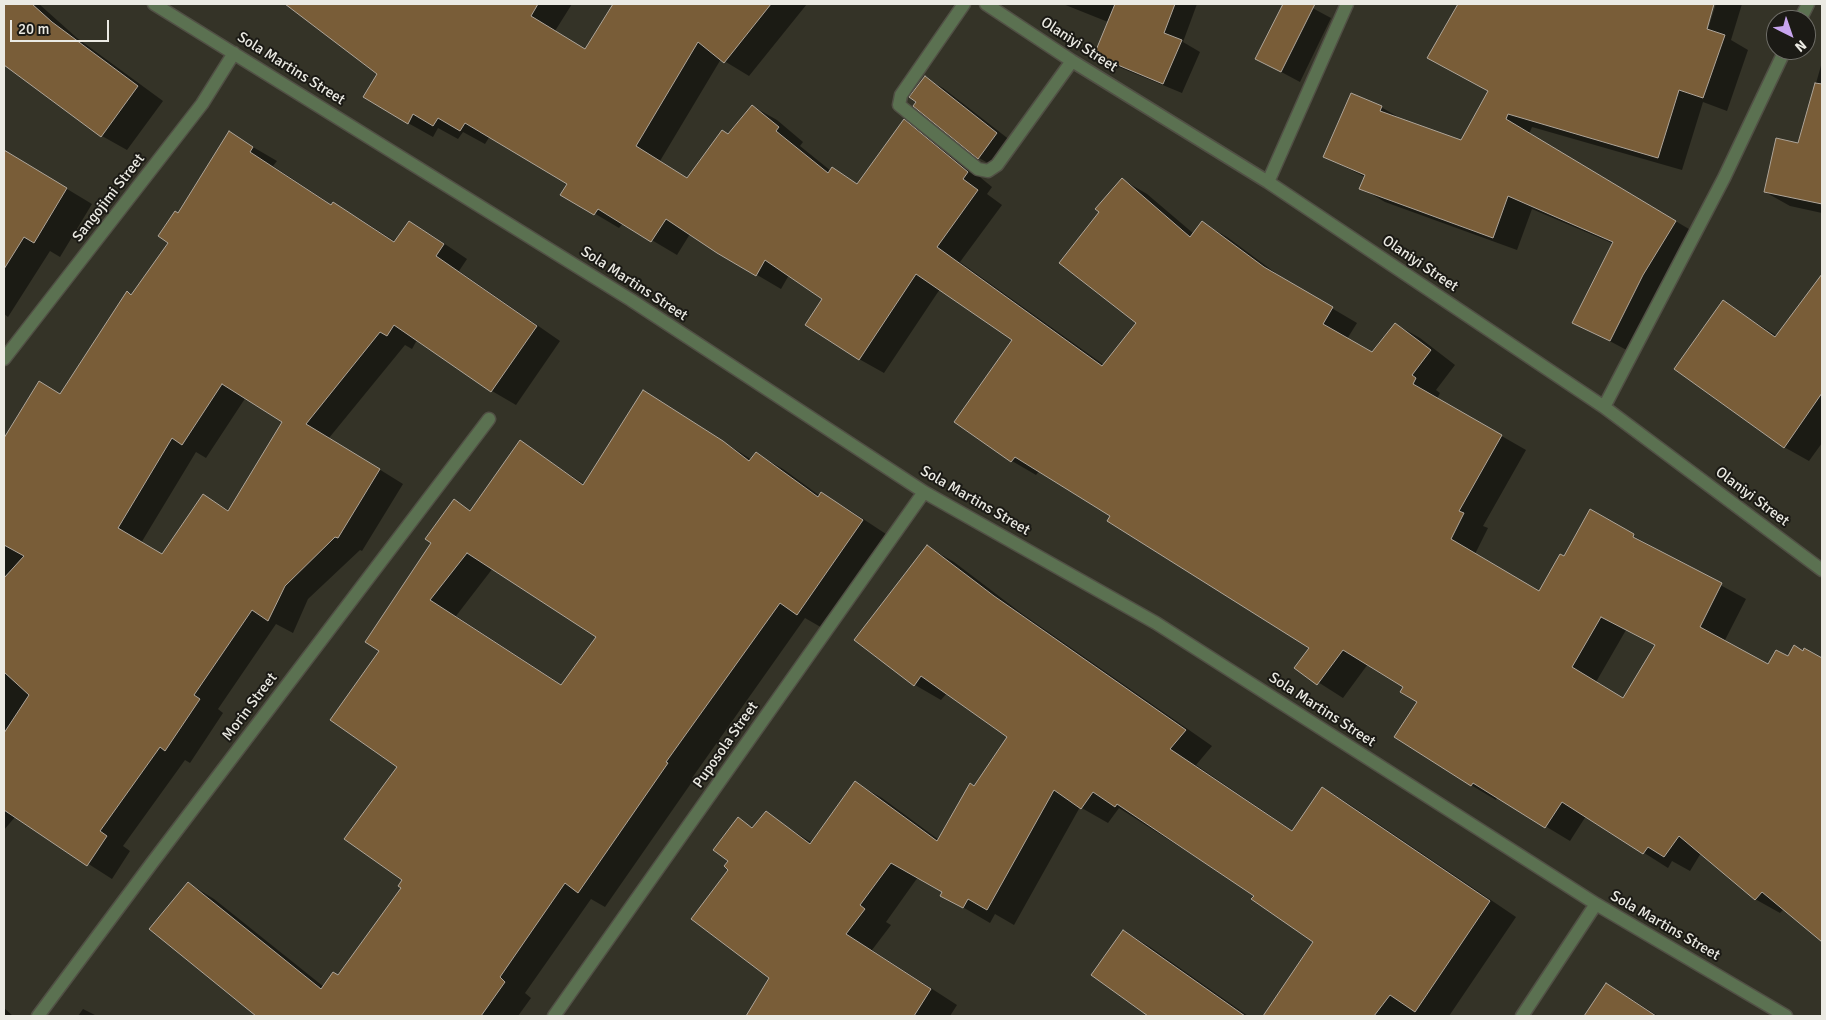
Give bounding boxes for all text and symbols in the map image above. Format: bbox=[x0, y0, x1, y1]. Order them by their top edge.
scale bar bbox=[12, 10, 111, 42]
north arrow bbox=[1766, 10, 1816, 60]
street label: Olaniyi Street bbox=[1037, 14, 1121, 76]
text: 20 m bbox=[18, 20, 49, 38]
street label: Sola Martins Street bbox=[234, 29, 348, 109]
text: N bbox=[1791, 36, 1810, 56]
street label: Sangojimi Street bbox=[69, 151, 149, 245]
street label: Olaniyi Street bbox=[1379, 232, 1461, 296]
street label: Sola Martins Street bbox=[577, 243, 691, 325]
street label: Sola Martins Street bbox=[917, 462, 1033, 540]
street label: Olaniyi Street bbox=[1712, 463, 1792, 531]
street label: Sola Martins Street bbox=[1265, 669, 1379, 751]
street label: Morin Street bbox=[219, 670, 281, 744]
street label: Puposola Street bbox=[690, 698, 762, 792]
street label: Sola Martins Street bbox=[1607, 887, 1723, 965]

